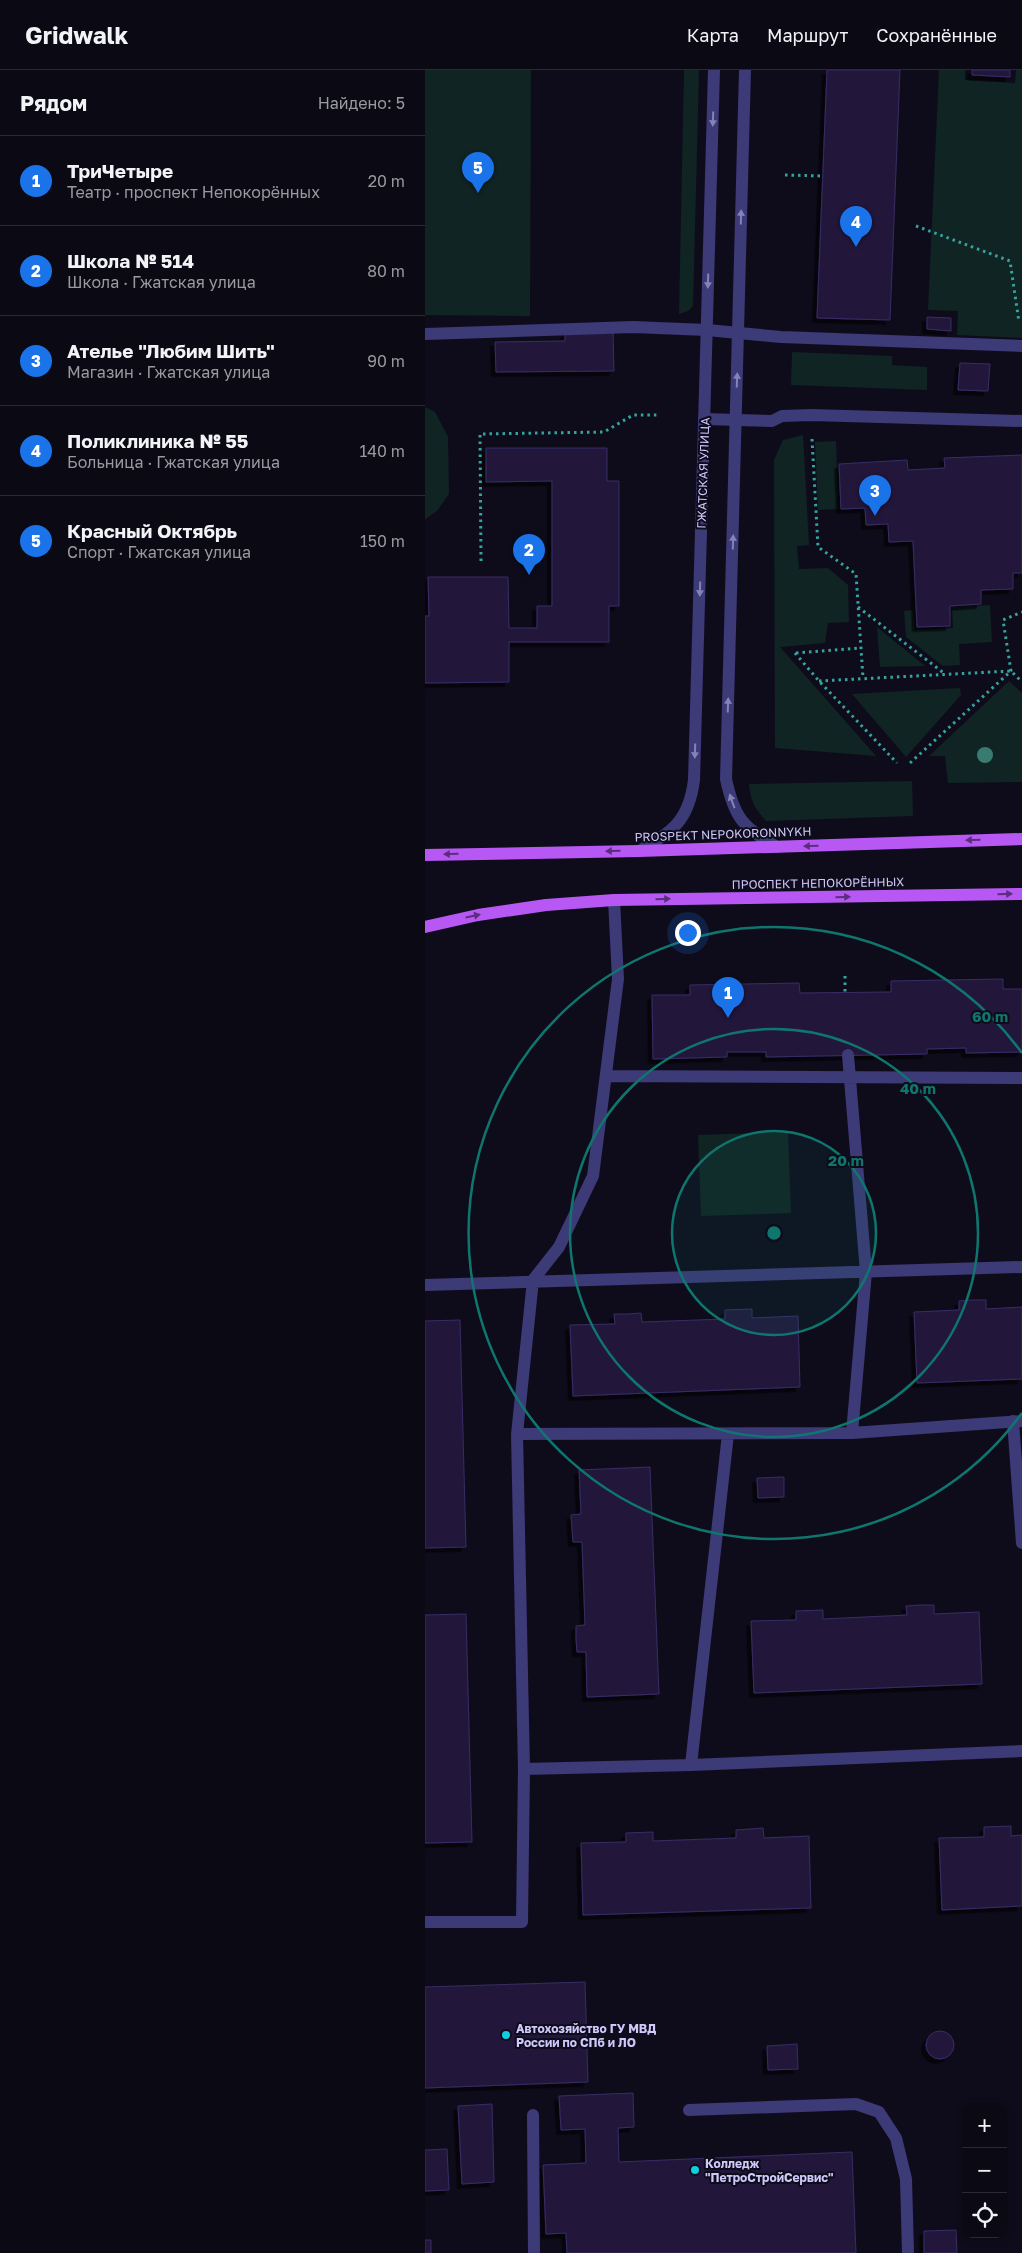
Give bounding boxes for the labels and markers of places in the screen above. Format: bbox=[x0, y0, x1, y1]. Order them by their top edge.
pin: 5 bbox=[462, 152, 494, 193]
pin: 4 bbox=[840, 206, 872, 247]
pin: 3 bbox=[859, 475, 891, 516]
pin: 2 bbox=[513, 534, 545, 575]
pin: 1 bbox=[712, 977, 744, 1018]
centre of rings bbox=[765, 1224, 783, 1242]
place label: Автохозяйство ГУ МВД России по СПб и ЛО bbox=[516, 2021, 656, 2050]
marker: Автохозяйство ГУ МВД России по СПб и ЛО bbox=[500, 2029, 512, 2041]
place label: Колледж "ПетроСтройСервис" bbox=[705, 2156, 834, 2185]
marker: Колледж "ПетроСтройСервис" bbox=[689, 2164, 701, 2176]

